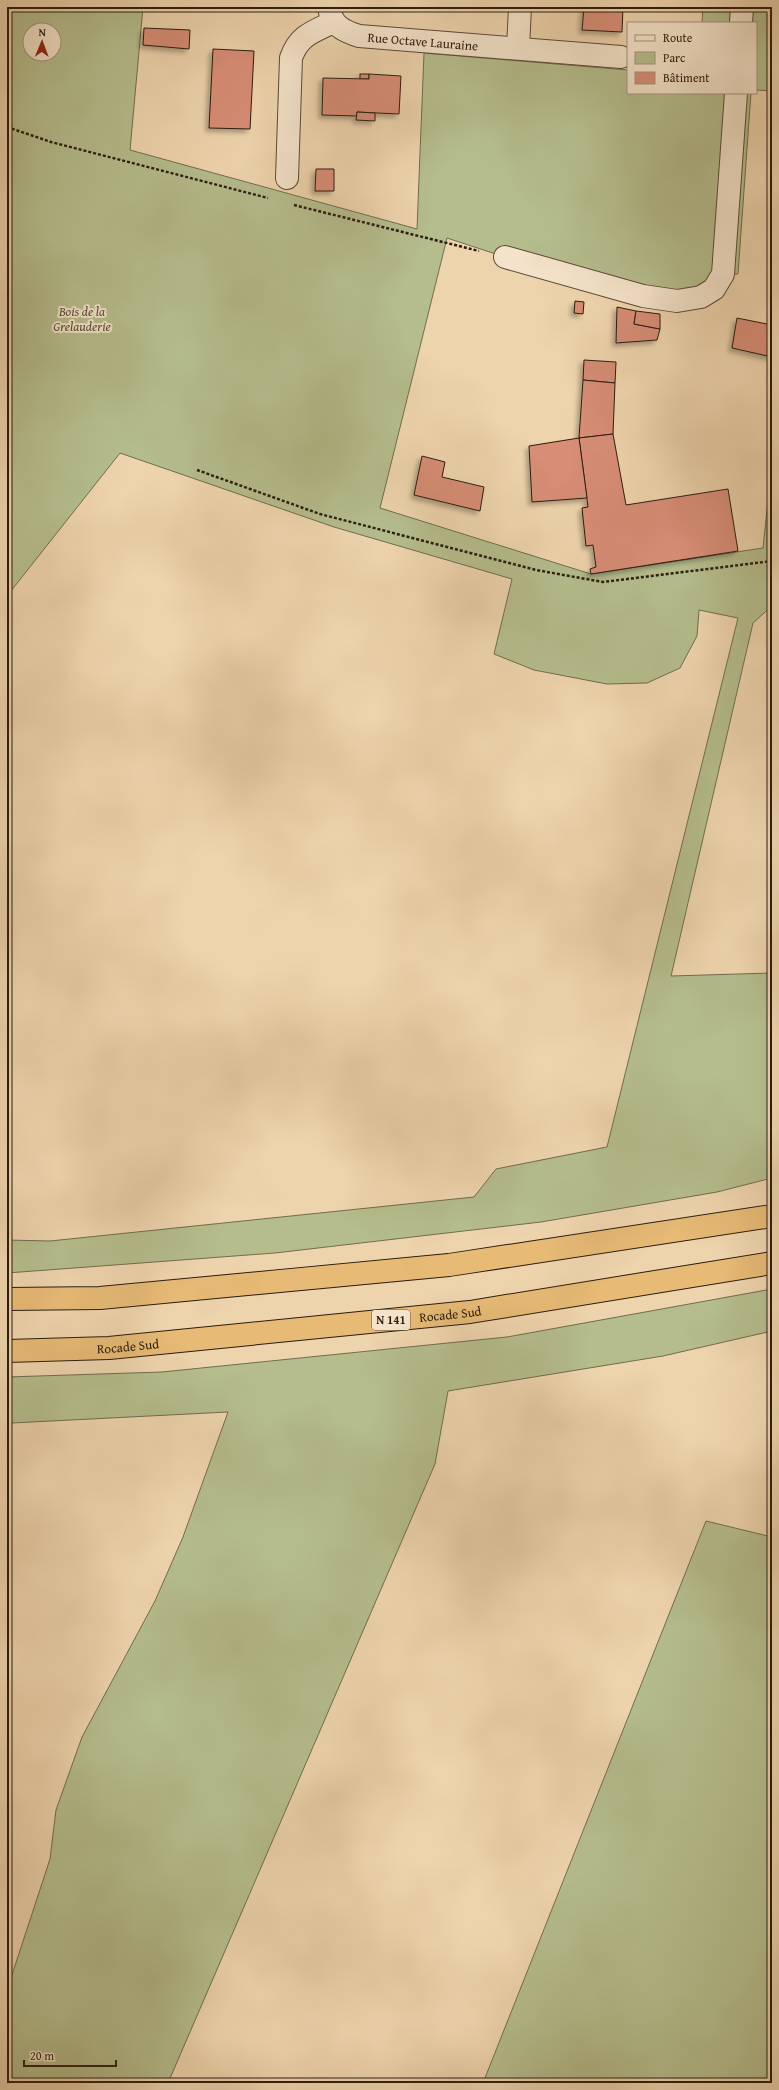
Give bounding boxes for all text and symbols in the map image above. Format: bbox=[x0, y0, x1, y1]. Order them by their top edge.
north arrow bbox=[22, 22, 62, 62]
legend bbox=[627, 22, 757, 94]
text: N bbox=[38, 24, 47, 40]
street label: Rue Octave Lauraine bbox=[367, 28, 479, 56]
text: Route bbox=[663, 29, 693, 46]
text: Parc bbox=[663, 49, 686, 66]
text: Bâtiment bbox=[663, 69, 710, 86]
park label: Bois de la Grelauderie bbox=[53, 302, 111, 336]
street label: Rocade Sud bbox=[418, 1301, 483, 1327]
road number: N 141 bbox=[372, 1310, 410, 1330]
street label: Rocade Sud bbox=[97, 1334, 160, 1358]
scale bar bbox=[24, 2042, 116, 2068]
text: 20 m bbox=[30, 2047, 54, 2064]

